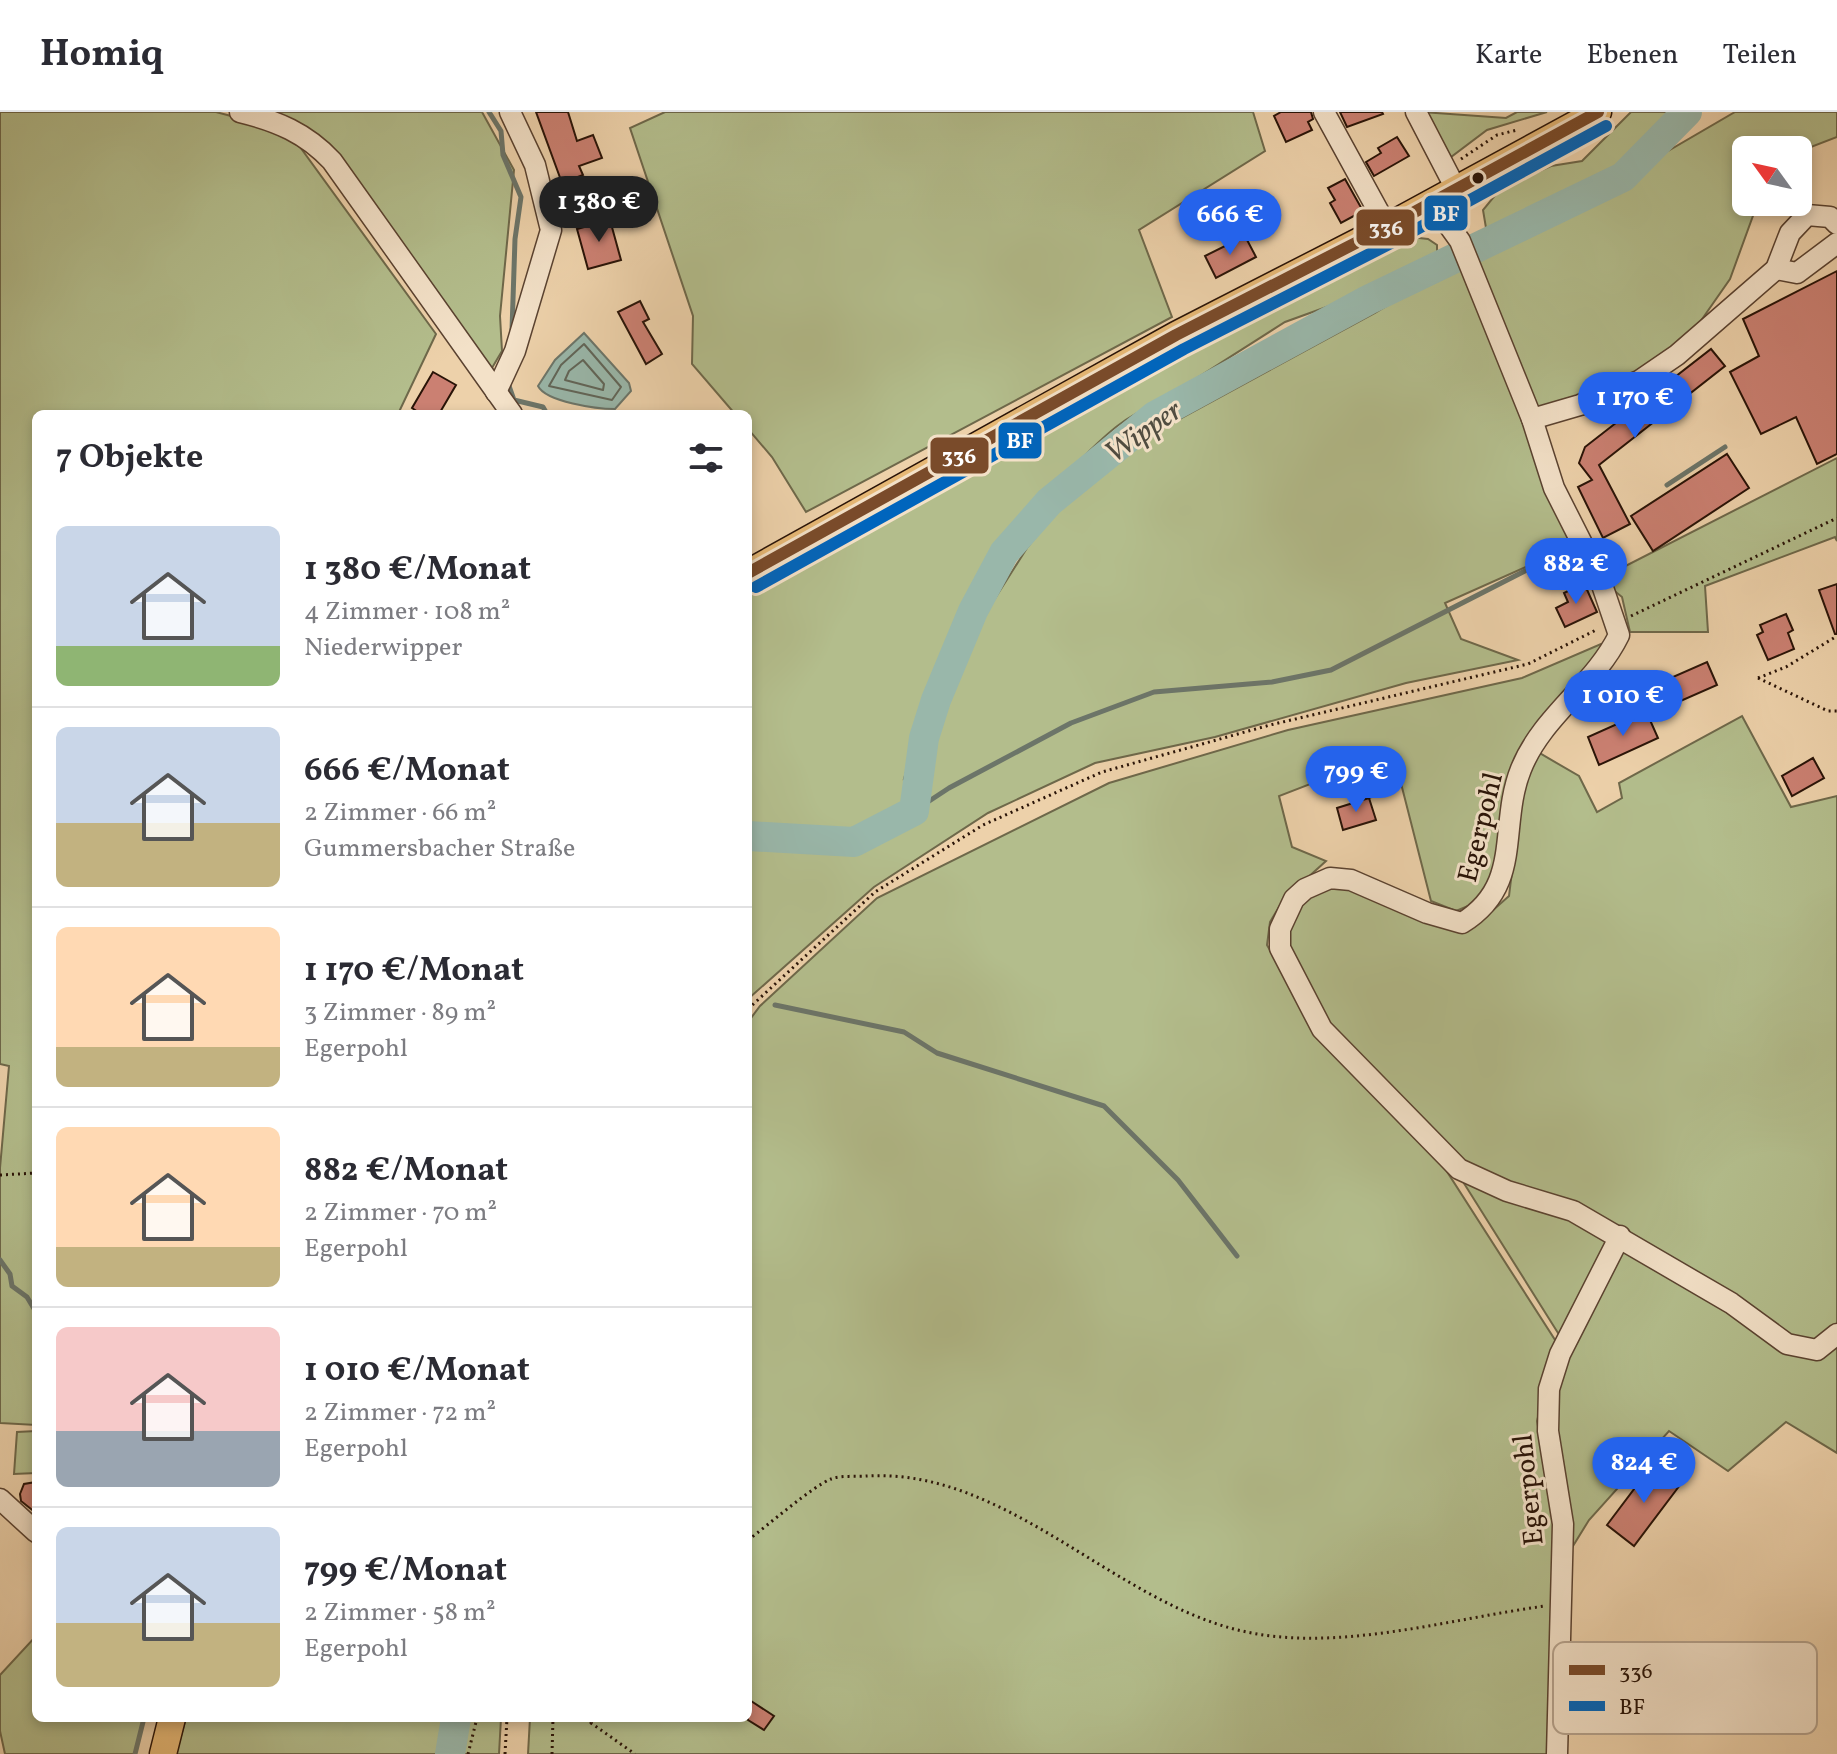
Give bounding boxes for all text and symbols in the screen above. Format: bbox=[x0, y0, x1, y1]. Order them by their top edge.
text: Homiq bbox=[40, 29, 163, 82]
text: Karte bbox=[1475, 36, 1542, 75]
text: Ebenen bbox=[1586, 36, 1679, 75]
text: Teilen bbox=[1723, 36, 1797, 75]
north arrow bbox=[1732, 136, 1812, 216]
map controls bbox=[1732, 136, 1812, 216]
unlabelled marker bbox=[1470, 170, 1486, 186]
pin: 1 380 € bbox=[525, 176, 673, 244]
text: 1 380 € bbox=[557, 184, 641, 220]
pin: 666 € bbox=[1174, 189, 1286, 257]
line badge: BF bbox=[1423, 194, 1469, 232]
text: 666 € bbox=[1196, 197, 1264, 233]
text: BF bbox=[1432, 200, 1460, 231]
line badge: 336 bbox=[1355, 208, 1416, 247]
text: 336 bbox=[1369, 214, 1403, 245]
pin: 1 170 € bbox=[1561, 372, 1709, 440]
text: 1 170 € bbox=[1596, 380, 1674, 416]
water label: Wipper bbox=[1097, 390, 1192, 474]
line badge: BF bbox=[997, 421, 1043, 460]
text: BF bbox=[1006, 427, 1034, 458]
text: 7 Objekte bbox=[56, 435, 203, 482]
icon: filters bbox=[684, 436, 728, 480]
line badge: 336 bbox=[929, 436, 990, 475]
text: 336 bbox=[942, 442, 976, 473]
pin: 882 € bbox=[1520, 538, 1632, 606]
text: 882 € bbox=[1543, 546, 1609, 582]
text: 1 380 €/Monat bbox=[304, 547, 531, 594]
icon: home bbox=[120, 558, 216, 654]
text: 4 Zimmer · 108 m² bbox=[304, 594, 510, 630]
text: Niederwipper bbox=[304, 630, 462, 666]
pin: 1 010 € bbox=[1549, 670, 1697, 738]
text: 1 010 € bbox=[1582, 678, 1664, 714]
pin: 799 € bbox=[1300, 746, 1412, 814]
text: 666 €/Monat bbox=[304, 748, 510, 795]
text: 799 € bbox=[1323, 754, 1389, 790]
icon: home bbox=[120, 759, 216, 855]
street label: Egerpohl bbox=[1449, 769, 1514, 887]
text: 2 Zimmer · 66 m² bbox=[304, 795, 496, 831]
text: Gummersbacher Straße bbox=[304, 831, 575, 867]
text: 1 170 €/Monat bbox=[304, 948, 524, 995]
icon: home bbox=[120, 959, 216, 1055]
text: 3 Zimmer · 89 m² bbox=[304, 995, 496, 1031]
text: Egerpohl bbox=[304, 1031, 408, 1067]
text: 882 €/Monat bbox=[304, 1148, 508, 1195]
icon: home bbox=[120, 1159, 216, 1255]
text: 2 Zimmer · 70 m² bbox=[304, 1195, 497, 1231]
text: Egerpohl bbox=[304, 1231, 408, 1267]
text: 1 010 €/Monat bbox=[304, 1348, 530, 1395]
icon: home bbox=[120, 1359, 216, 1455]
text: 2 Zimmer · 72 m² bbox=[304, 1395, 496, 1431]
text: Egerpohl bbox=[304, 1431, 408, 1467]
street label: Egerpohl bbox=[1504, 1432, 1555, 1547]
pin: 824 € bbox=[1588, 1437, 1700, 1505]
text: 824 € bbox=[1610, 1445, 1678, 1481]
text: 799 €/Monat bbox=[304, 1548, 507, 1595]
icon: home bbox=[120, 1559, 216, 1655]
text: 2 Zimmer · 58 m² bbox=[304, 1595, 496, 1631]
text: Egerpohl bbox=[304, 1631, 408, 1667]
legend bbox=[1553, 1642, 1817, 1734]
text: 336 bbox=[1619, 1657, 1653, 1688]
text: BF bbox=[1619, 1693, 1645, 1724]

